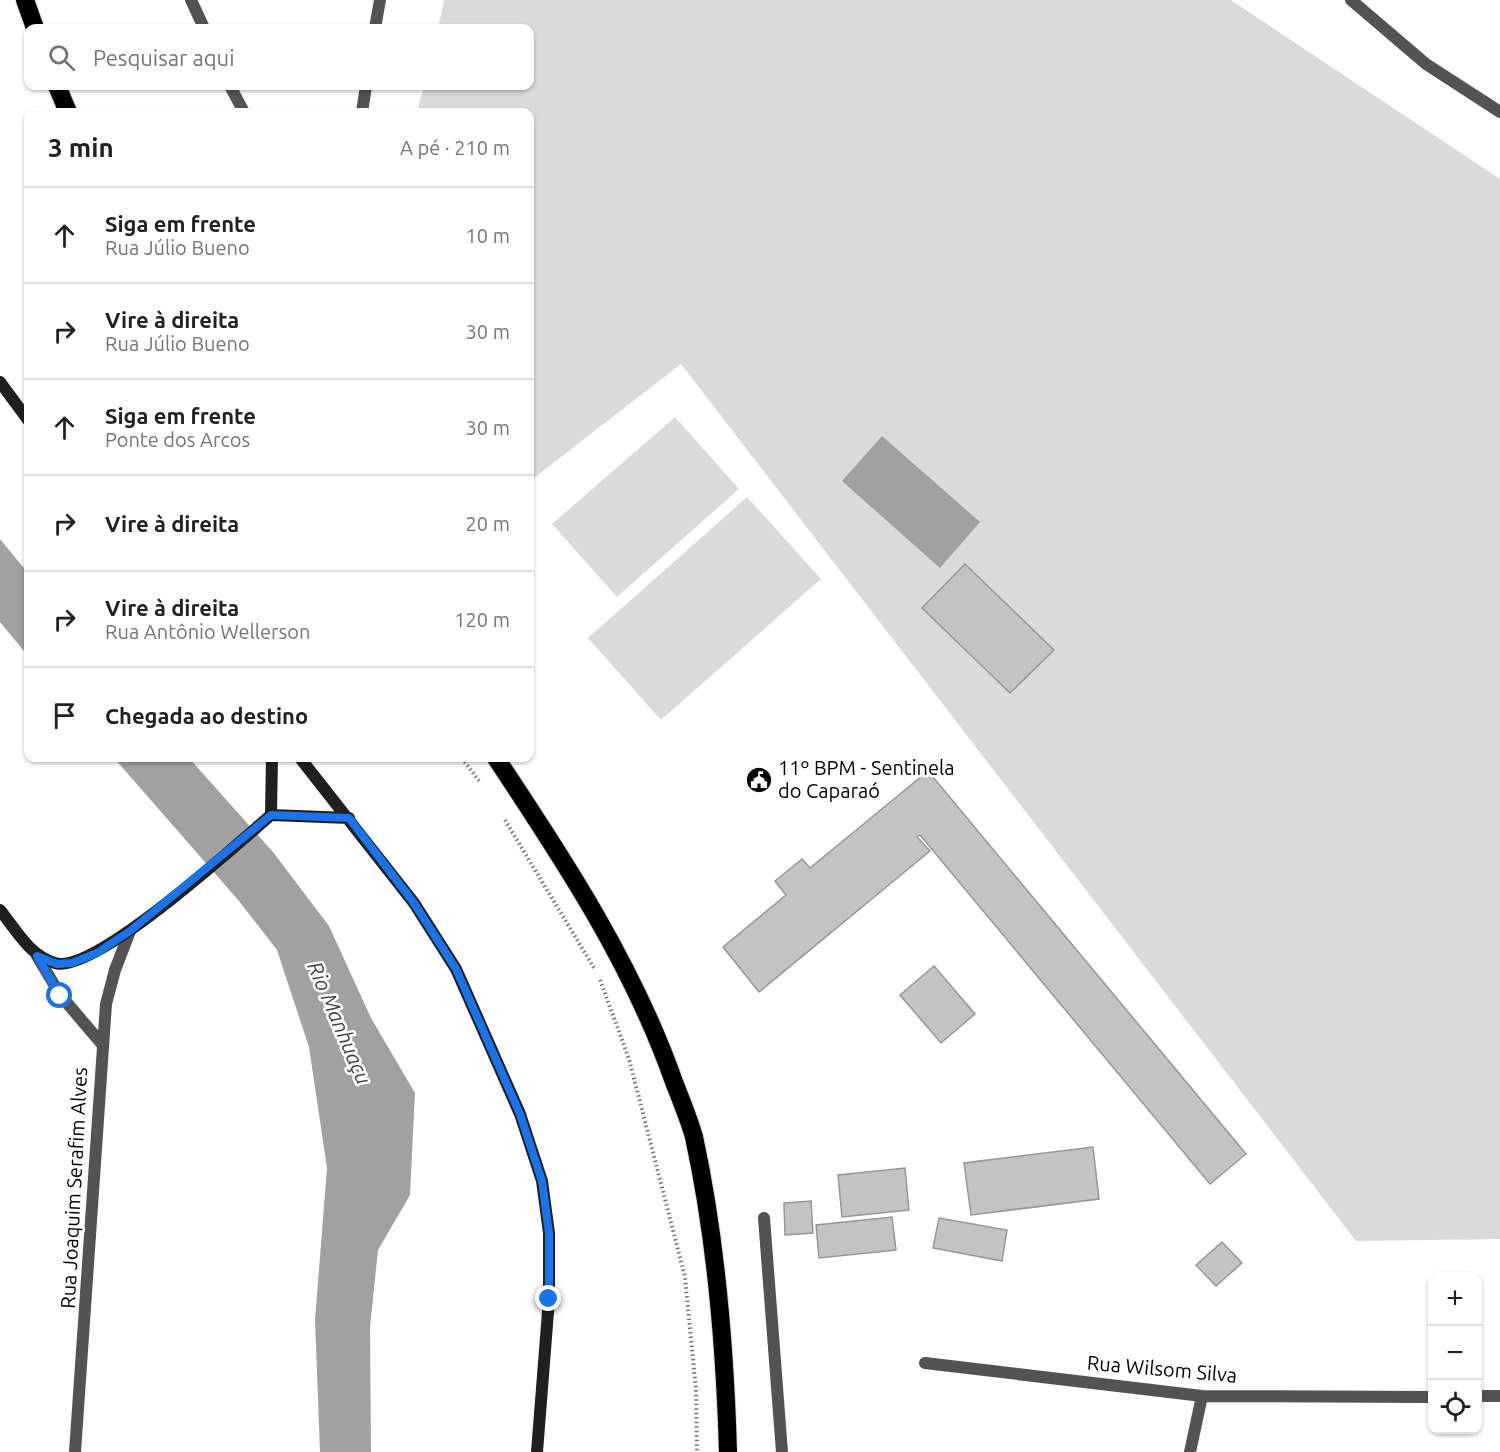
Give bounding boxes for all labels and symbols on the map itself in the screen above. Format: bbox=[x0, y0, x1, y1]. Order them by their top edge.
place label: 11º BPM - Sentinela do Caparaó bbox=[778, 756, 955, 802]
public building icon: 11º BPM - Sentinela do Caparaó bbox=[744, 765, 774, 795]
water label: Rio Manhuaçu bbox=[303, 958, 376, 1087]
route start bbox=[46, 982, 72, 1008]
street label: Rua Joaquim Serafim Alves bbox=[56, 1067, 91, 1309]
route end bbox=[535, 1285, 561, 1311]
street label: Rua Wilsom Silva bbox=[1086, 1350, 1238, 1387]

